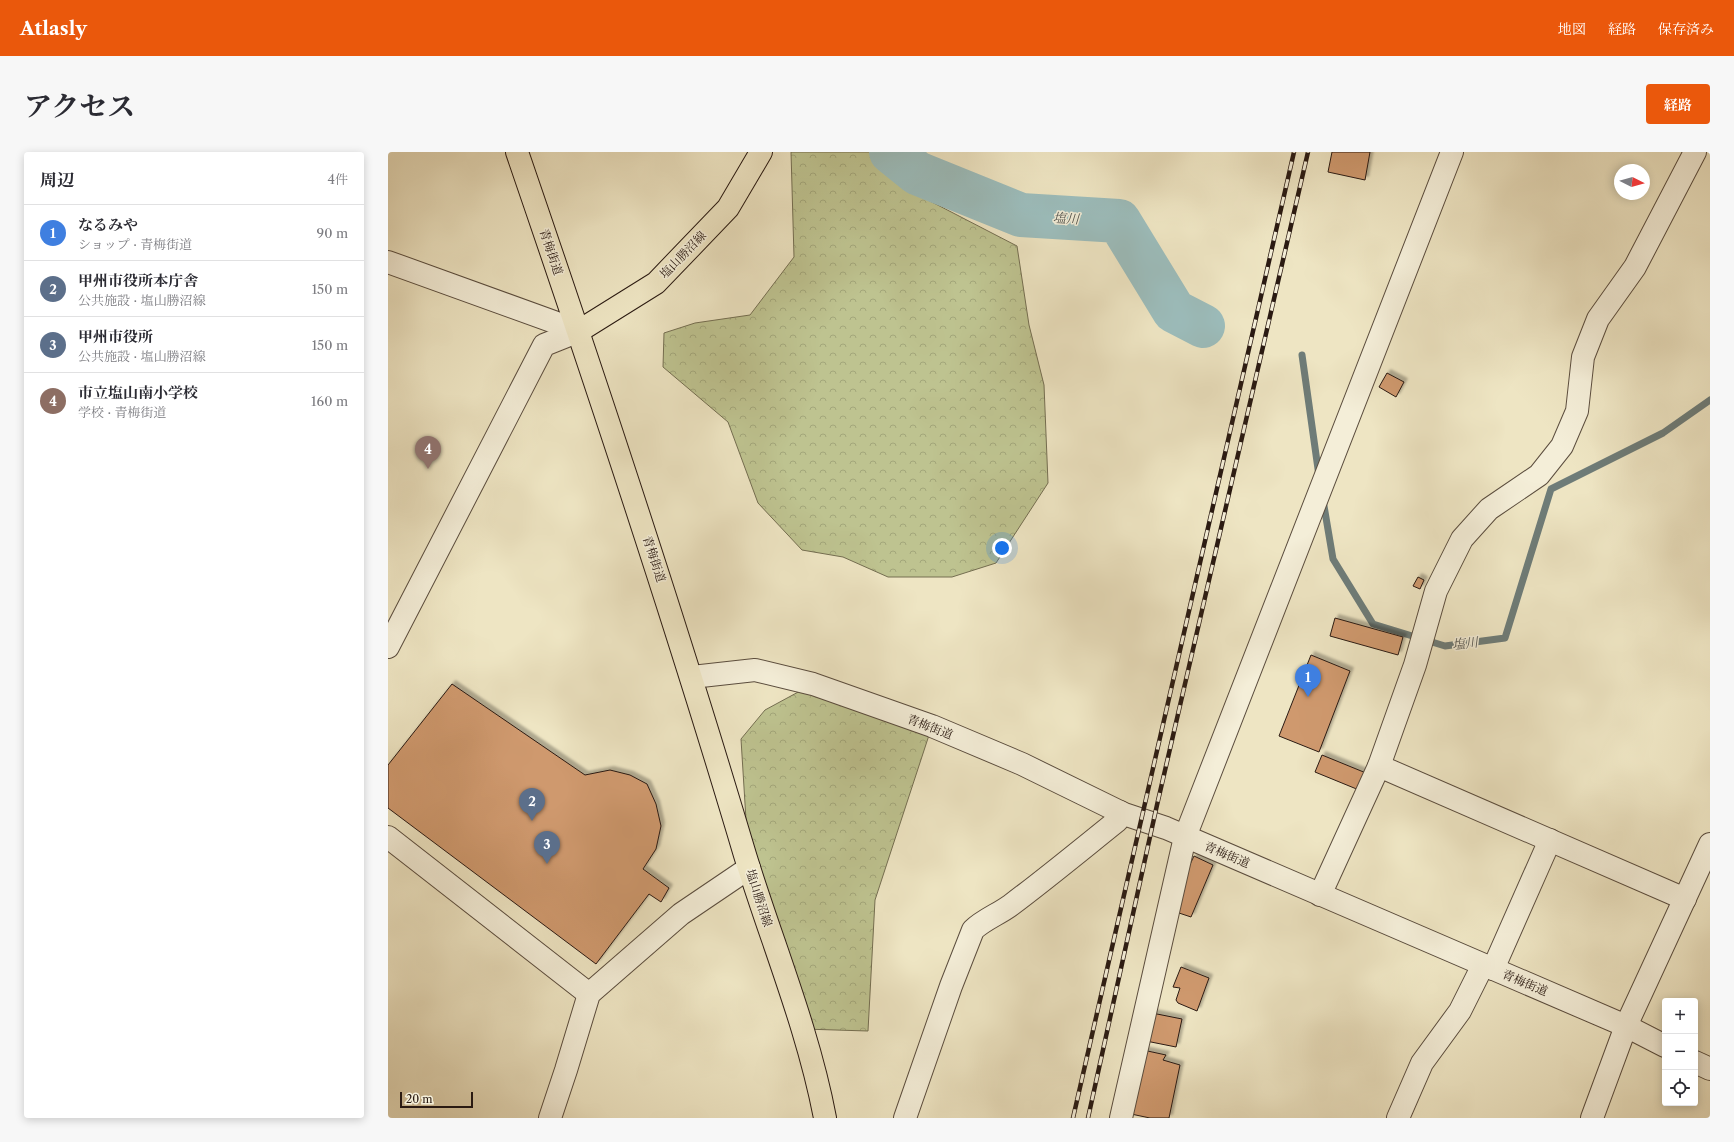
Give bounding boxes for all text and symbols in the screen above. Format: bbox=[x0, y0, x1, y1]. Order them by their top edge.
text: Atlasly bbox=[20, 17, 87, 40]
text: 地図 bbox=[1558, 20, 1586, 38]
text: 経路 bbox=[1608, 20, 1636, 38]
text: 保存済み bbox=[1658, 20, 1714, 38]
button: 経路 bbox=[1646, 84, 1710, 124]
text: アクセス bbox=[24, 89, 135, 123]
north arrow bbox=[1614, 164, 1650, 200]
text: 周辺 bbox=[40, 170, 74, 190]
text: 4件 bbox=[327, 171, 348, 187]
water label: 塩川 bbox=[1053, 209, 1081, 227]
text: なるみや bbox=[78, 215, 138, 234]
text: 1 bbox=[50, 225, 56, 241]
text: 90 m bbox=[317, 225, 348, 241]
street label: 青梅街道 bbox=[537, 227, 566, 277]
street label: 塩山勝沼線 bbox=[656, 228, 709, 281]
text: ショップ · 青梅街道 bbox=[78, 236, 192, 252]
text: 甲州市役所本庁舎 bbox=[78, 271, 198, 290]
text: 2 bbox=[49, 281, 57, 297]
text: 150 m bbox=[312, 281, 348, 297]
text: 公共施設 · 塩山勝沼線 bbox=[78, 292, 206, 308]
text: 甲州市役所 bbox=[78, 327, 153, 346]
text: 3 bbox=[49, 337, 57, 353]
text: 150 m bbox=[312, 337, 348, 353]
text: 公共施設 · 塩山勝沼線 bbox=[78, 348, 206, 364]
text: 市立塩山南小学校 bbox=[78, 383, 198, 402]
text: 4 bbox=[49, 393, 57, 409]
text: 160 m bbox=[311, 393, 348, 409]
text: 学校 · 青梅街道 bbox=[78, 404, 167, 420]
pin: 4 bbox=[415, 436, 441, 469]
street label: 青梅街道 bbox=[640, 534, 669, 584]
your location bbox=[992, 538, 1012, 558]
water label: 塩川 bbox=[1451, 633, 1481, 653]
pin: 1 bbox=[1295, 664, 1321, 697]
street label: 青梅街道 bbox=[905, 711, 955, 742]
pin: 2 bbox=[519, 788, 545, 821]
pin: 3 bbox=[534, 831, 560, 864]
street label: 青梅街道 bbox=[1202, 838, 1252, 871]
street label: 塩山勝沼線 bbox=[743, 867, 776, 929]
street label: 青梅街道 bbox=[1500, 966, 1550, 999]
map controls bbox=[1662, 998, 1698, 1106]
button: + bbox=[1662, 998, 1698, 1034]
button: − bbox=[1662, 1034, 1698, 1070]
button: locate bbox=[1662, 1070, 1698, 1106]
scale bar bbox=[400, 1090, 473, 1109]
text: 20 m bbox=[406, 1092, 432, 1106]

